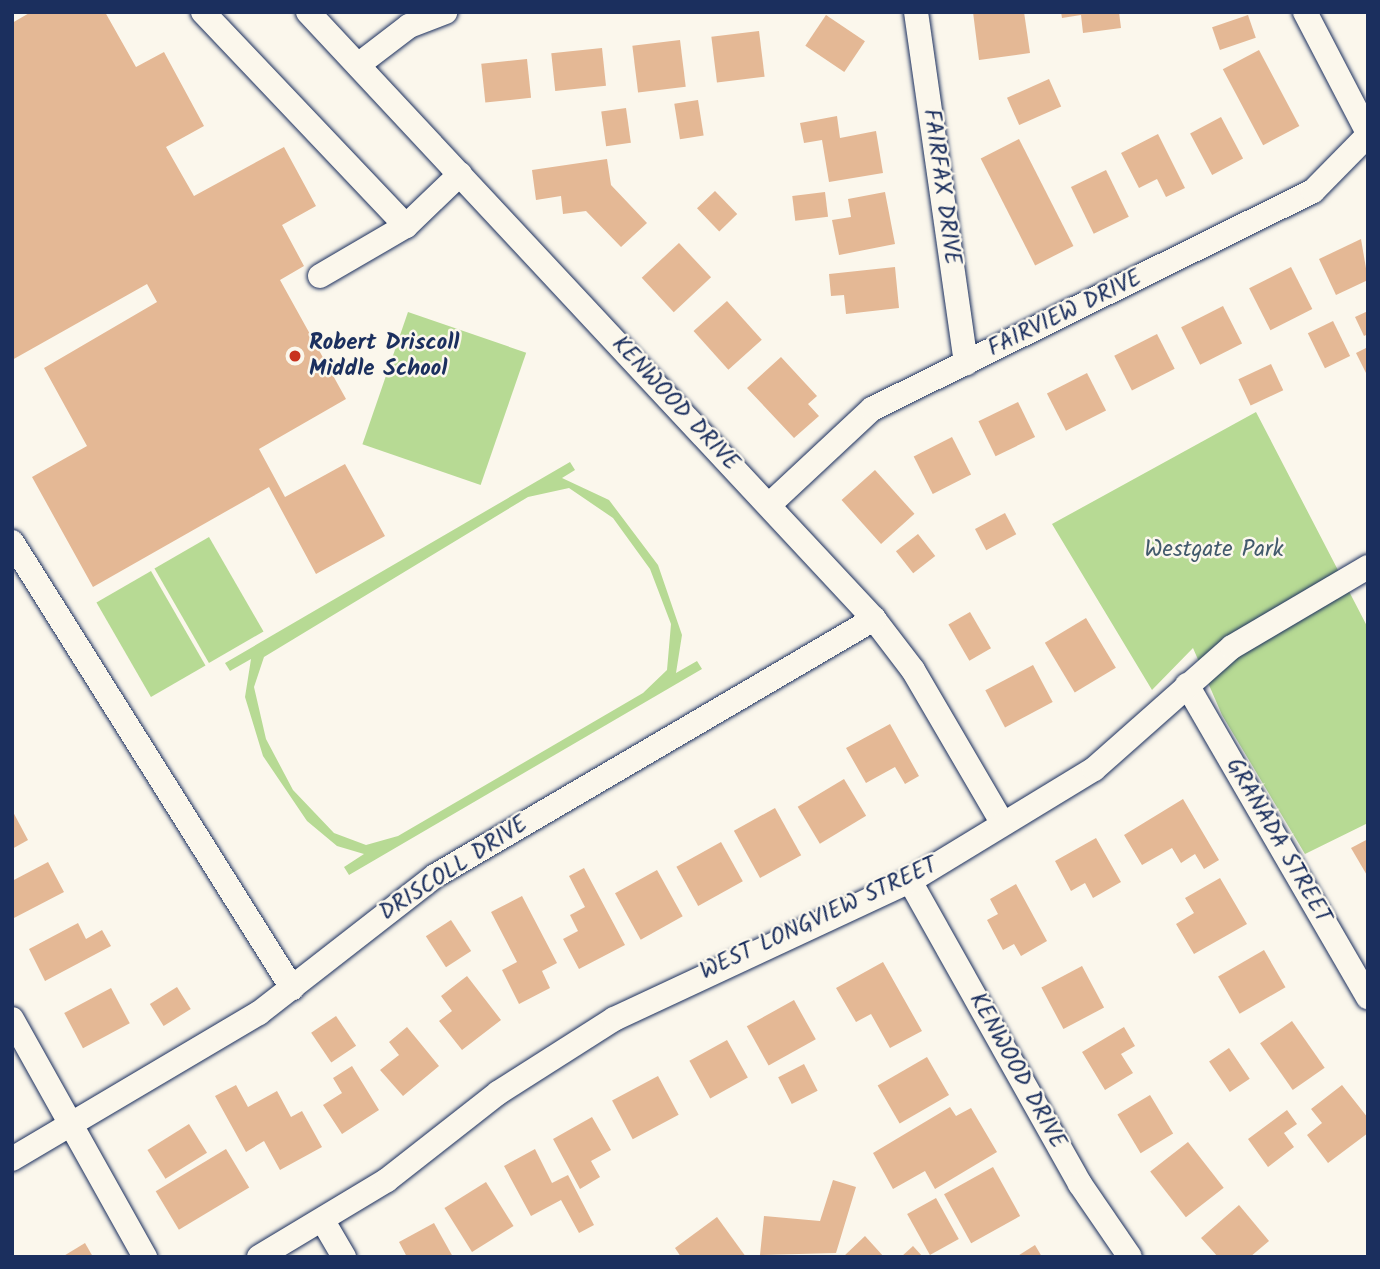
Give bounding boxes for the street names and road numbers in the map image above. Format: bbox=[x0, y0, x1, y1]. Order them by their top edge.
street label: FAIRFAX DRIVE bbox=[916, 107, 966, 267]
street label: FAIRVIEW DRIVE bbox=[984, 265, 1146, 363]
street label: KENWOOD DRIVE bbox=[606, 331, 744, 477]
street label: GRANADA STREET bbox=[1219, 753, 1337, 929]
street label: DRISCOLL DRIVE bbox=[375, 811, 533, 927]
street label: WEST LONGVIEW STREET bbox=[696, 852, 942, 986]
street label: KENWOOD DRIVE bbox=[963, 988, 1071, 1154]

